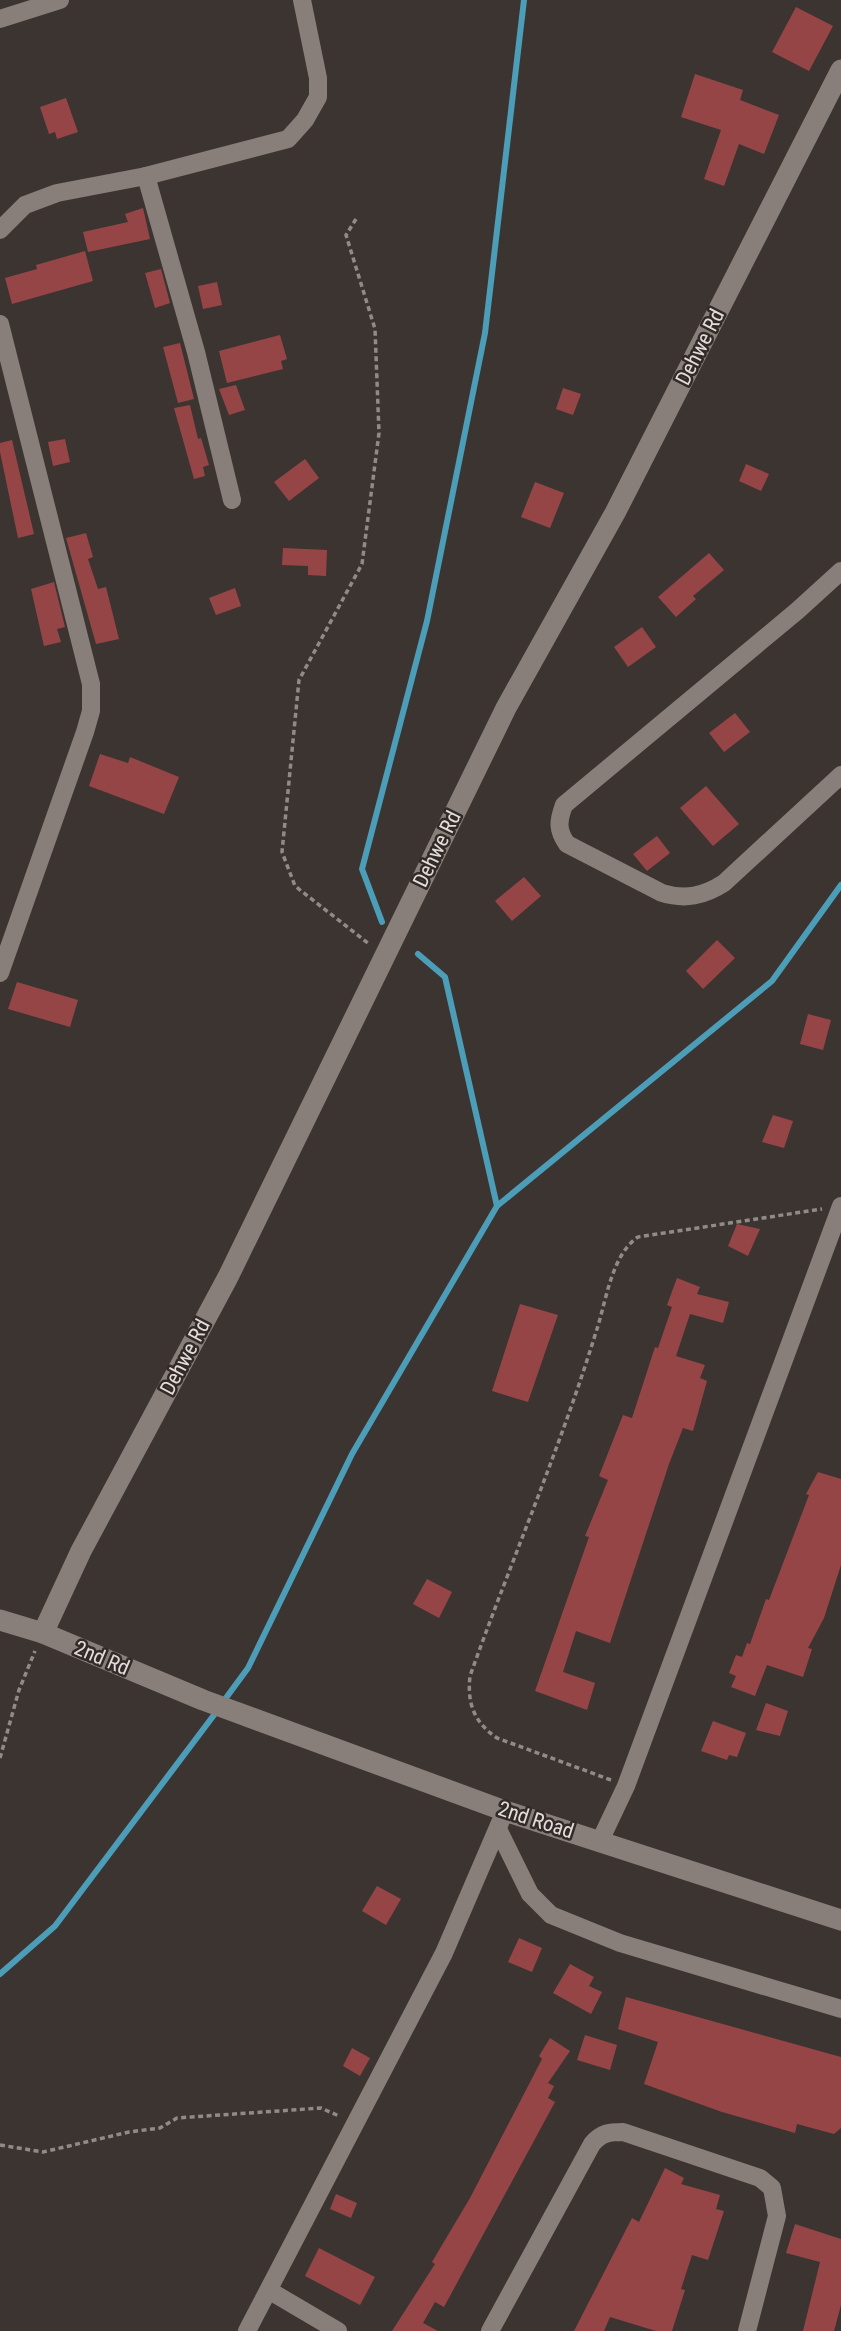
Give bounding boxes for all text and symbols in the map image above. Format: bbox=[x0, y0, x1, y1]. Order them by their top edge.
street label: Dehwe Rd bbox=[671, 305, 729, 389]
street label: Dehwe Rd bbox=[408, 807, 466, 891]
street label: Dehwe Rd bbox=[155, 1315, 215, 1399]
street label: 2nd Rd bbox=[71, 1636, 133, 1680]
street label: 2nd Road bbox=[495, 1797, 577, 1843]

